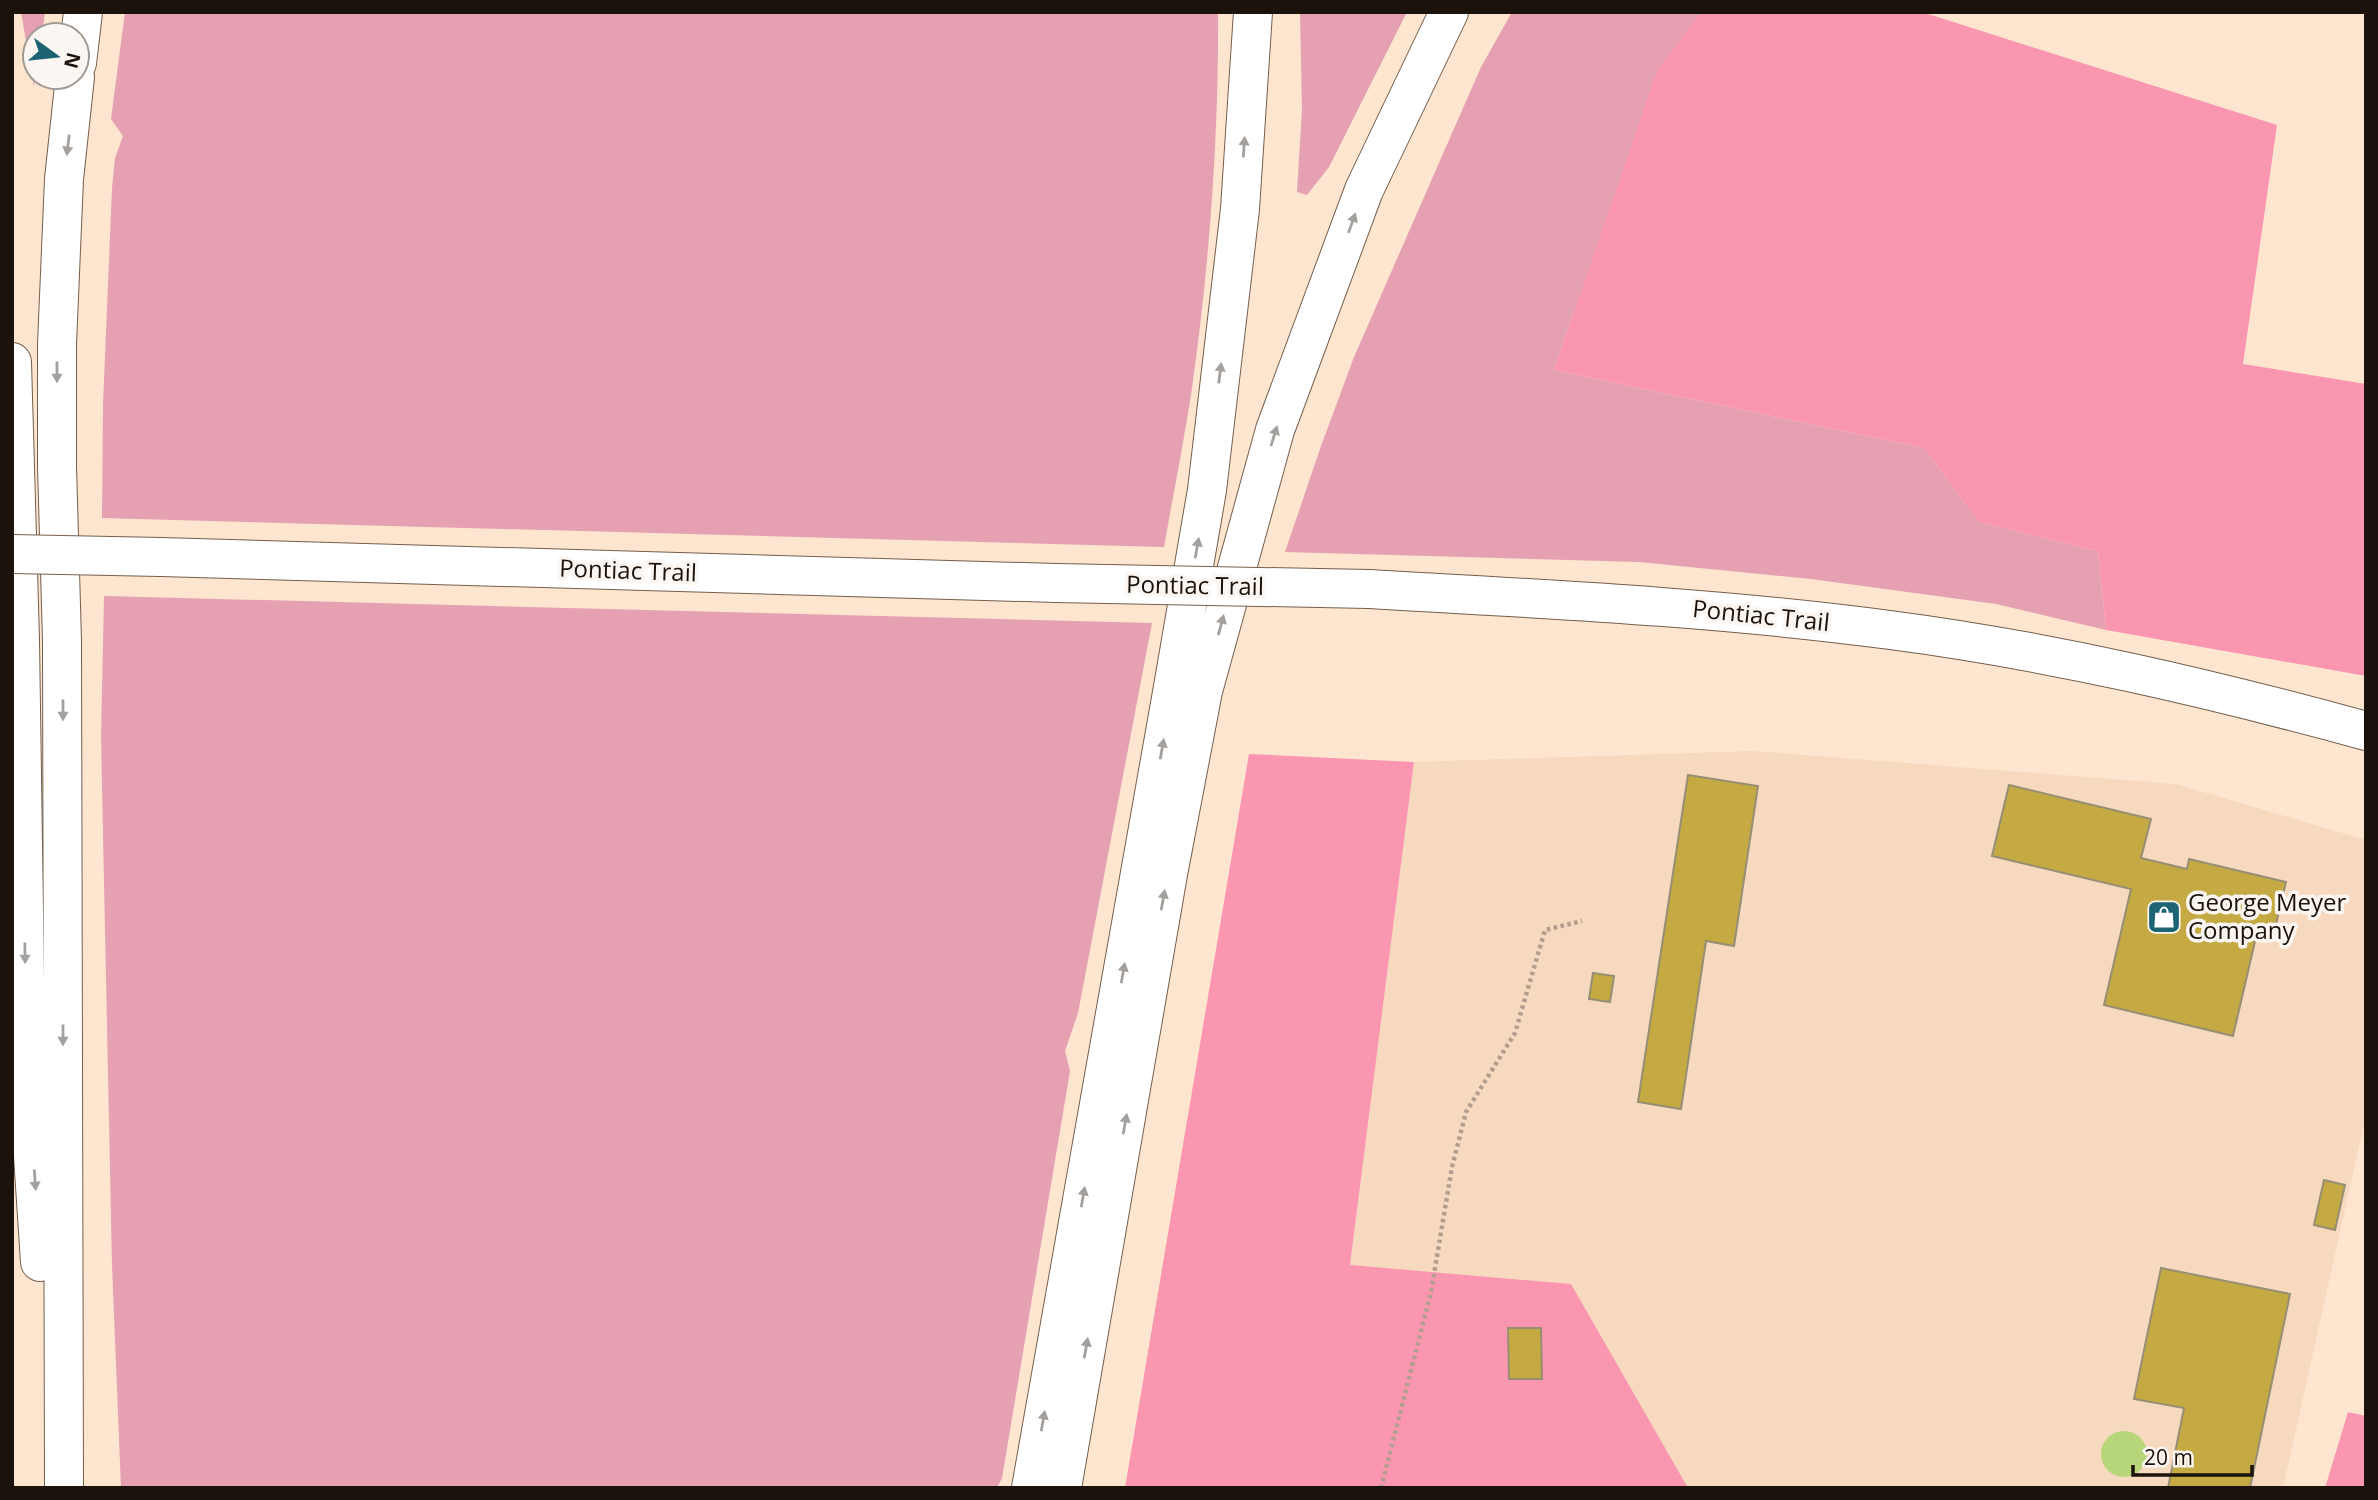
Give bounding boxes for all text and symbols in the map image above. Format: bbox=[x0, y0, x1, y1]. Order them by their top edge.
north arrow bbox=[21, 21, 91, 91]
text: N bbox=[58, 50, 87, 71]
one-way arrow bbox=[62, 134, 73, 156]
one-way arrow bbox=[1239, 136, 1250, 158]
one-way arrow bbox=[1347, 212, 1358, 233]
one-way arrow bbox=[51, 361, 63, 383]
one-way arrow bbox=[1215, 362, 1226, 384]
one-way arrow bbox=[1269, 426, 1279, 447]
one-way arrow bbox=[1192, 536, 1203, 558]
street label: Pontiac Trail bbox=[559, 551, 697, 588]
street label: Pontiac Trail bbox=[1126, 567, 1264, 602]
street label: Pontiac Trail bbox=[1691, 591, 1831, 638]
one-way arrow bbox=[1216, 614, 1227, 636]
one-way arrow bbox=[57, 699, 69, 721]
one-way arrow bbox=[1157, 738, 1168, 760]
place label: George Meyer Company bbox=[2188, 885, 2346, 946]
one-way arrow bbox=[1158, 889, 1169, 911]
shop icon: George Meyer Company bbox=[2145, 898, 2183, 936]
one-way arrow bbox=[19, 942, 31, 964]
one-way arrow bbox=[1117, 962, 1128, 984]
one-way arrow bbox=[57, 1024, 69, 1046]
one-way arrow bbox=[1120, 1113, 1131, 1135]
one-way arrow bbox=[30, 1169, 41, 1191]
one-way arrow bbox=[1077, 1186, 1088, 1208]
one-way arrow bbox=[1081, 1337, 1092, 1359]
one-way arrow bbox=[1037, 1410, 1048, 1432]
scale bar bbox=[2133, 1434, 2252, 1478]
text: 20 m bbox=[2144, 1443, 2193, 1471]

